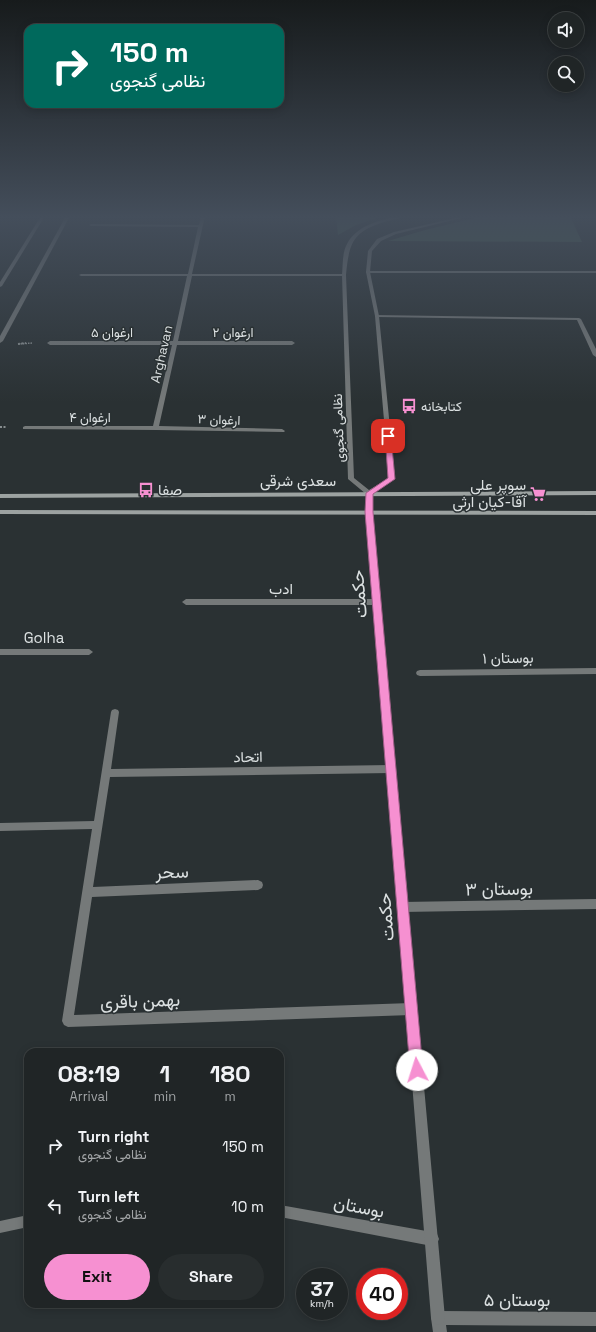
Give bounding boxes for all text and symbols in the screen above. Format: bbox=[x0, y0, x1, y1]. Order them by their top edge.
map controls bbox=[548, 12, 584, 92]
button: sound bbox=[548, 12, 584, 48]
text: 150 m bbox=[110, 34, 189, 70]
icon: right bbox=[44, 40, 96, 92]
button: search bbox=[548, 56, 584, 92]
text: نظامی گنجوی bbox=[110, 69, 205, 92]
street label: ارغوان ۵ bbox=[91, 324, 133, 341]
street label: Arghavan bbox=[147, 324, 176, 385]
street label: ارغوان ۲ bbox=[213, 324, 253, 341]
street label: نظامی گنجوی bbox=[329, 393, 348, 463]
bus stop icon: کتابخانه bbox=[400, 397, 418, 415]
place label: کتابخانه bbox=[421, 398, 462, 415]
street label: ارغوان ۴ bbox=[69, 409, 111, 426]
street label: ارغوان ۳ bbox=[197, 410, 241, 429]
pin bbox=[371, 419, 405, 453]
icon: arrive bbox=[377, 425, 399, 447]
street label: سعدی شرقی bbox=[260, 471, 336, 491]
place label: سوپر علی آقا-کیان ارثی bbox=[452, 475, 528, 512]
place label: صفا bbox=[158, 480, 182, 499]
bus stop icon: صفا bbox=[137, 481, 155, 499]
supermarket icon: سوپر علی آقا-کیان ارثی bbox=[529, 485, 547, 503]
street label: حکمت bbox=[345, 569, 372, 619]
street label: ادب bbox=[269, 579, 293, 598]
street label: Golha bbox=[24, 628, 65, 647]
street label: بوستان ۱ bbox=[482, 648, 534, 667]
street label: اتحاد bbox=[233, 747, 263, 766]
street label: سحر bbox=[154, 859, 189, 884]
street label: بوستان ۳ bbox=[465, 876, 533, 901]
street label: حکمت bbox=[372, 892, 399, 942]
street label: بهمن باقری bbox=[100, 988, 180, 1013]
position arrow bbox=[396, 1049, 438, 1091]
text: 08:19 bbox=[58, 1058, 120, 1089]
text: 1 bbox=[160, 1058, 170, 1089]
text: 180 bbox=[210, 1058, 250, 1089]
text: Arrival bbox=[70, 1088, 108, 1105]
text: min bbox=[154, 1088, 176, 1105]
text: m bbox=[224, 1088, 236, 1105]
text: Turn right bbox=[78, 1127, 149, 1146]
icon: right bbox=[44, 1135, 66, 1157]
text: 150 m bbox=[222, 1137, 264, 1156]
text: نظامی گنجوی bbox=[78, 1146, 147, 1163]
text: Turn left bbox=[78, 1187, 140, 1206]
street label: بوستان bbox=[332, 1190, 386, 1223]
icon: left bbox=[44, 1195, 66, 1217]
text: 10 m bbox=[231, 1197, 264, 1216]
text: نظامی گنجوی bbox=[78, 1206, 147, 1223]
button: Exit bbox=[44, 1254, 150, 1300]
button: Share bbox=[158, 1254, 264, 1300]
speed limit sign: 40 bbox=[356, 1268, 408, 1320]
text: 37 bbox=[310, 1276, 334, 1302]
street label: بوستان ۵ bbox=[484, 1288, 550, 1311]
text: km/h bbox=[310, 1297, 334, 1310]

